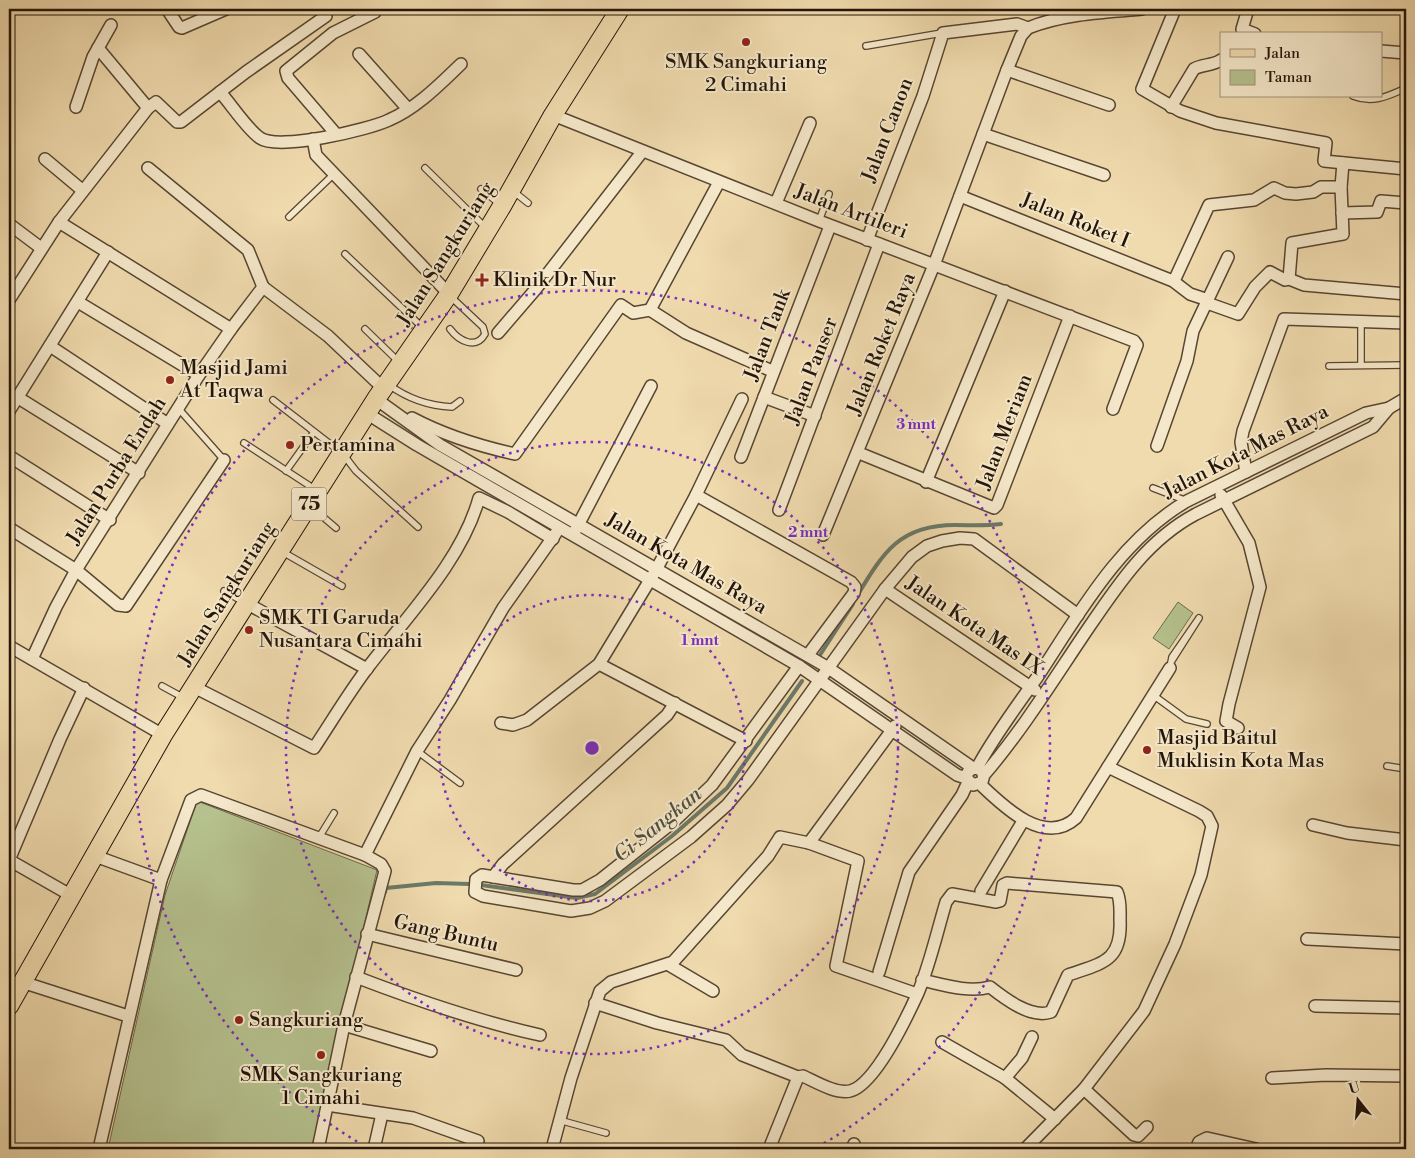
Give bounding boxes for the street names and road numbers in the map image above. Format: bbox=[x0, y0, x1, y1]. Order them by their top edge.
street label: Jalan Canon bbox=[856, 74, 919, 187]
street label: Jalan Sangkuriang bbox=[391, 177, 501, 331]
street label: Jalan Artileri bbox=[790, 179, 911, 245]
street label: Jalan Roket I bbox=[1016, 188, 1133, 254]
street label: Jalan Roket Raya bbox=[842, 268, 922, 420]
street label: Jalan Tank bbox=[739, 284, 797, 385]
street label: Jalan Panser bbox=[780, 314, 844, 429]
street label: Jalan Meriam bbox=[971, 370, 1039, 494]
street label: Jalan Purba Endah bbox=[61, 393, 172, 550]
street label: Jalan Kota Mas Raya bbox=[1158, 399, 1334, 505]
road number: 75 bbox=[292, 488, 326, 520]
street label: Jalan Kota Mas Raya bbox=[600, 507, 772, 621]
street label: Jalan Sangkuriang bbox=[172, 517, 282, 671]
street label: Jalan Kota Mas IX bbox=[900, 570, 1048, 681]
street label: Gang Buntu bbox=[391, 910, 502, 958]

